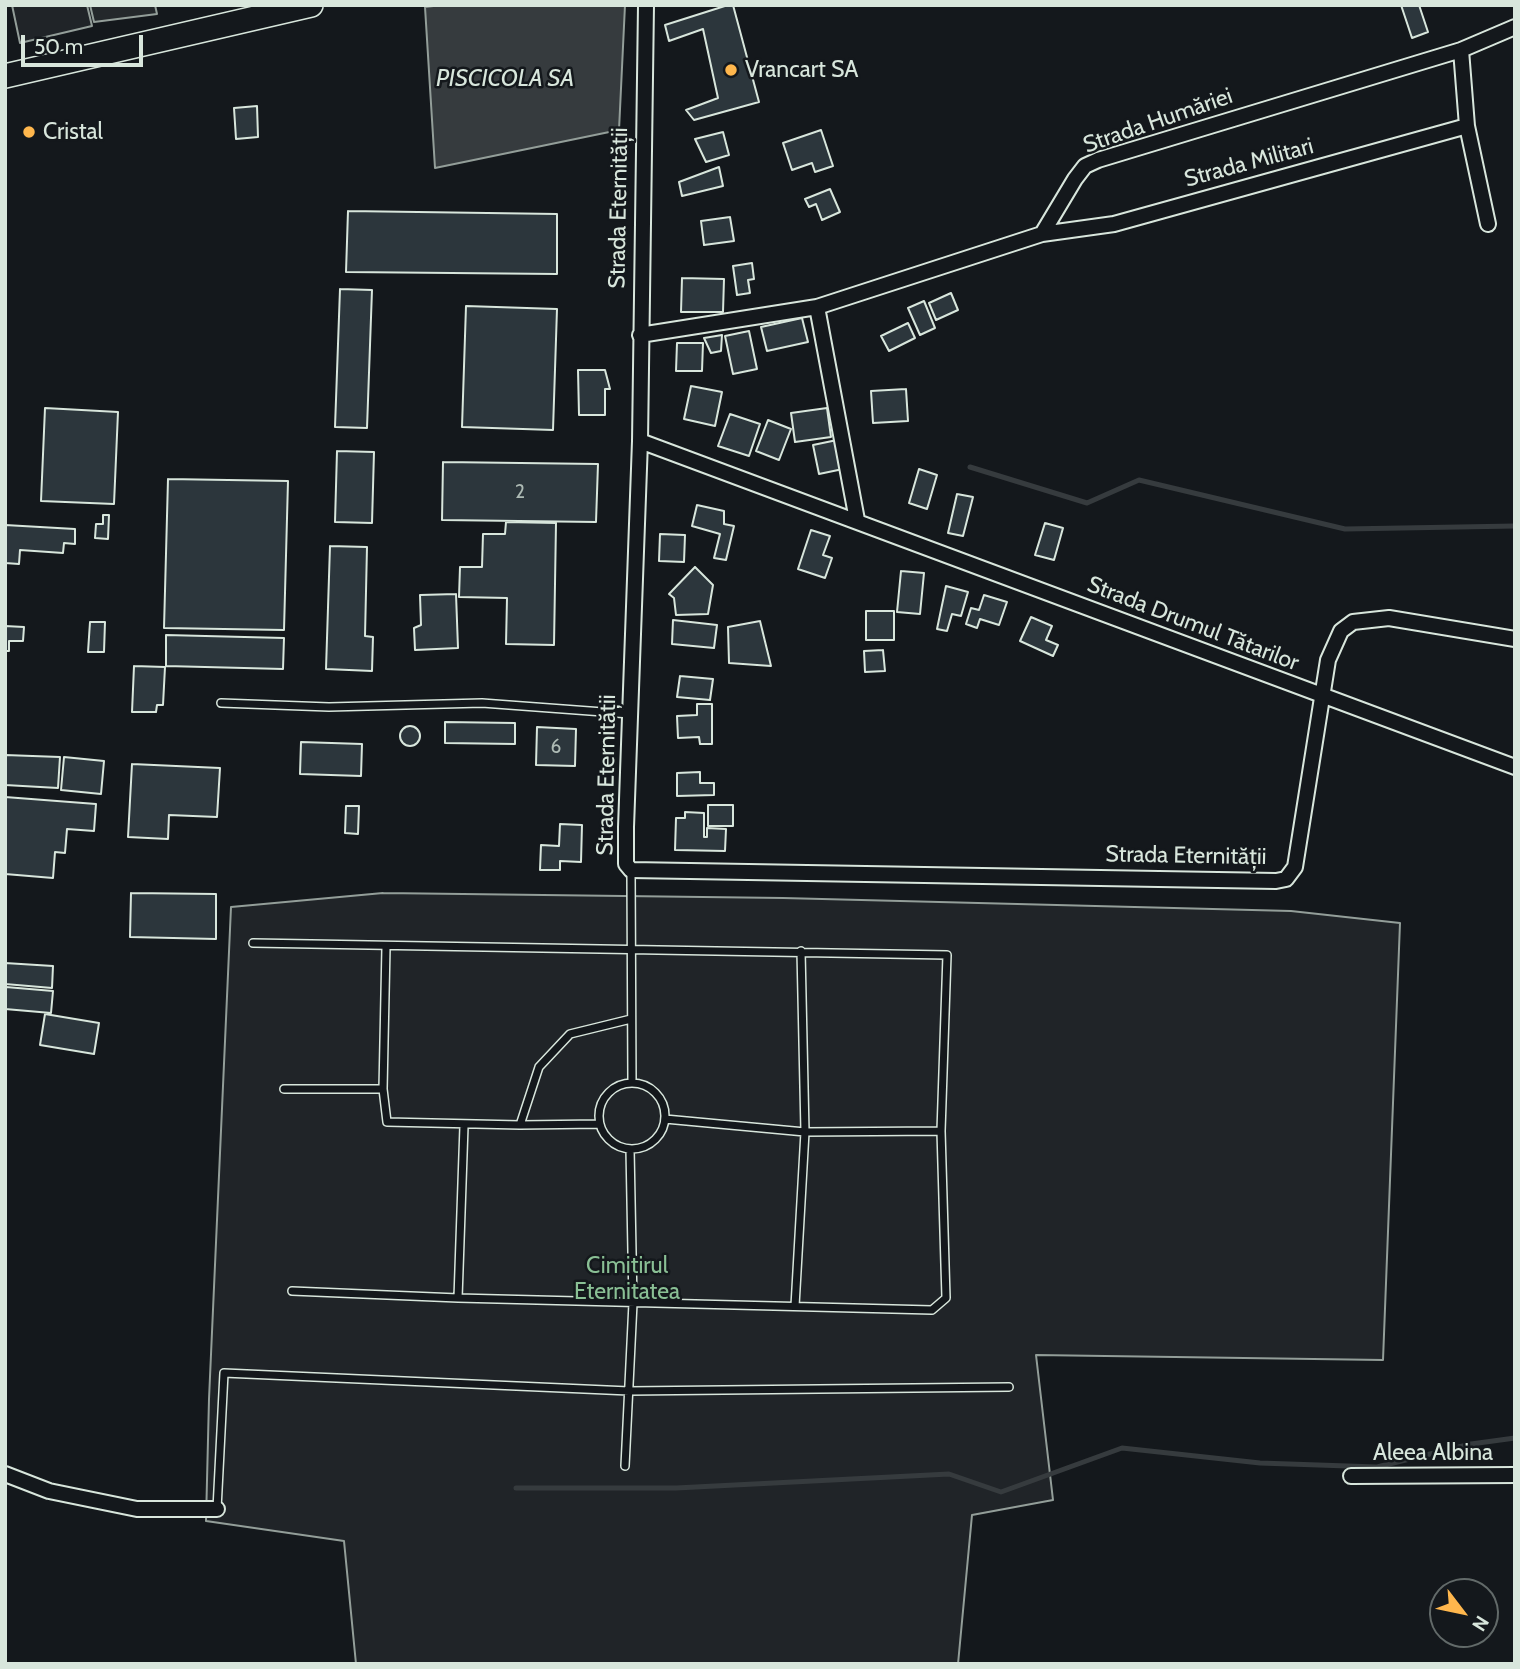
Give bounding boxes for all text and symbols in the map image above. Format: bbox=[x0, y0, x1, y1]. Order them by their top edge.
scale bar bbox=[24, 21, 147, 65]
text: 50 m bbox=[34, 34, 83, 59]
place label: Vrancart SA bbox=[745, 56, 858, 84]
marker: Vrancart SA bbox=[723, 62, 739, 78]
water label: PISCICOLA SA bbox=[436, 65, 574, 93]
street label: Strada Humăriei bbox=[1080, 83, 1236, 159]
place label: Cristal bbox=[43, 118, 103, 146]
marker: Cristal bbox=[21, 124, 37, 140]
street label: Strada Eternității bbox=[604, 127, 634, 289]
street label: Strada Militari bbox=[1181, 133, 1317, 193]
house number: 2 bbox=[515, 481, 525, 503]
street label: Strada Drumul Tătarilor bbox=[1083, 571, 1303, 677]
street label: Strada Eternității bbox=[592, 694, 622, 856]
house number: 6 bbox=[551, 736, 561, 758]
street label: Strada Eternității bbox=[1105, 841, 1267, 871]
park label: Cimitirul Eternitatea bbox=[574, 1252, 680, 1306]
street label: Aleea Albina bbox=[1373, 1439, 1493, 1467]
north arrow bbox=[1429, 1578, 1499, 1648]
text: N bbox=[1467, 1612, 1494, 1635]

